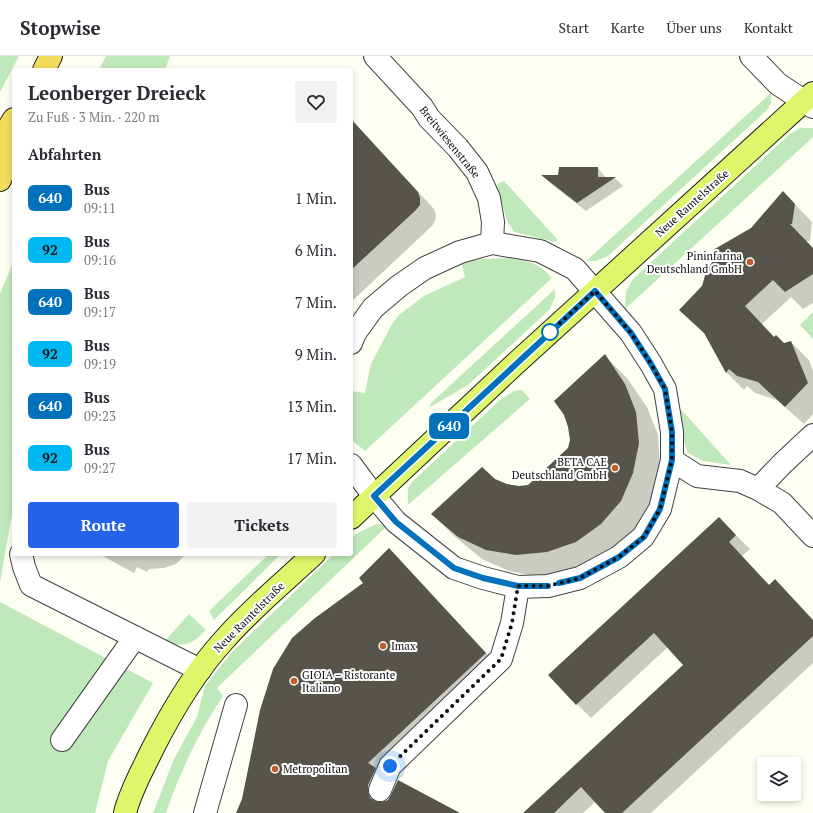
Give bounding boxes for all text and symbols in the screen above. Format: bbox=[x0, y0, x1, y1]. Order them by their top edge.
text: Stopwise bbox=[20, 15, 101, 40]
text: Start bbox=[559, 18, 589, 37]
text: Karte bbox=[611, 18, 645, 37]
text: Über uns bbox=[667, 18, 722, 37]
text: Kontakt bbox=[744, 18, 793, 37]
text: Leonberger Dreieck bbox=[28, 80, 206, 105]
button: heart bbox=[295, 81, 337, 123]
street label: Breitwiesenstraße bbox=[417, 103, 484, 181]
text: Zu Fuß · 3 Min. · 220 m bbox=[28, 108, 160, 126]
text: Abfahrten bbox=[28, 144, 101, 164]
street label: Neue Ramtelstraße bbox=[652, 166, 732, 240]
text: Bus bbox=[84, 179, 110, 199]
text: 640 bbox=[38, 188, 62, 207]
text: 1 Min. bbox=[295, 188, 337, 208]
text: 09:11 bbox=[84, 199, 116, 217]
text: Bus bbox=[84, 231, 110, 251]
text: 92 bbox=[42, 240, 58, 259]
text: 6 Min. bbox=[295, 240, 337, 260]
place label: Pininfarina Deutschland GmbH bbox=[647, 249, 742, 276]
text: 09:16 bbox=[84, 251, 116, 269]
marker: Pininfarina Deutschland GmbH bbox=[745, 257, 755, 267]
text: Bus bbox=[84, 283, 110, 303]
text: 640 bbox=[38, 292, 62, 311]
text: 7 Min. bbox=[295, 292, 337, 312]
text: 09:17 bbox=[84, 303, 116, 321]
unlabelled marker bbox=[541, 323, 559, 341]
text: Bus bbox=[84, 335, 110, 355]
text: 92 bbox=[42, 344, 58, 363]
text: 9 Min. bbox=[295, 344, 337, 364]
text: 09:19 bbox=[84, 355, 116, 373]
text: Bus bbox=[84, 387, 110, 407]
text: 640 bbox=[38, 396, 62, 415]
text: 13 Min. bbox=[287, 396, 337, 416]
text: 09:23 bbox=[84, 407, 116, 425]
line badge: 640 bbox=[426, 413, 472, 439]
text: 640 bbox=[437, 416, 461, 435]
text: Bus bbox=[84, 439, 110, 459]
text: 92 bbox=[42, 448, 58, 467]
text: 17 Min. bbox=[287, 448, 337, 468]
place label: BETA CAE Deutschland GmbH bbox=[512, 455, 607, 482]
text: 09:27 bbox=[84, 459, 116, 477]
marker: BETA CAE Deutschland GmbH bbox=[610, 463, 620, 473]
button: Route bbox=[28, 502, 179, 548]
button: Tickets bbox=[187, 502, 337, 548]
street label: Neue Ramtelstraße bbox=[211, 578, 288, 655]
place label: Imax bbox=[391, 639, 416, 653]
marker: Imax bbox=[378, 641, 388, 651]
place label: GIOIA – Ristorante Italiano bbox=[302, 668, 396, 695]
marker: GIOIA – Ristorante Italiano bbox=[289, 676, 299, 686]
your location bbox=[380, 756, 400, 776]
map controls bbox=[757, 757, 801, 801]
button: layers bbox=[757, 757, 801, 801]
place label: Metropolitan bbox=[283, 762, 348, 776]
marker: Metropolitan bbox=[270, 764, 280, 774]

